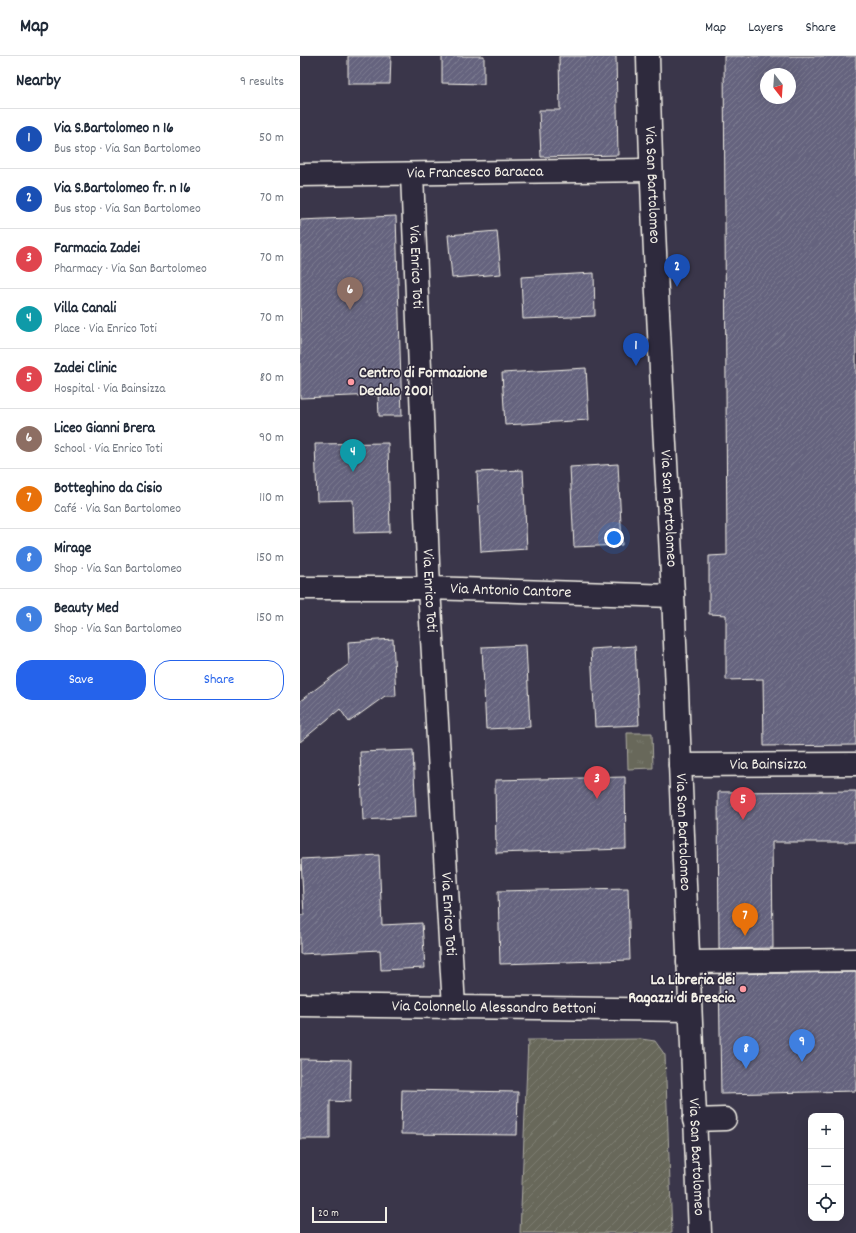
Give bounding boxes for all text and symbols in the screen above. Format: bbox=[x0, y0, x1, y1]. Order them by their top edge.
text: Map bbox=[20, 14, 49, 41]
text: Map bbox=[705, 18, 726, 38]
text: Layers bbox=[748, 18, 783, 38]
text: Share bbox=[805, 18, 836, 38]
north arrow bbox=[760, 68, 796, 104]
text: Nearby bbox=[16, 70, 60, 94]
text: 9 results bbox=[240, 73, 284, 92]
text: Via S.Bartolomeo n 16 bbox=[54, 118, 174, 140]
street label: Via San Bartolomeo bbox=[638, 126, 666, 244]
text: 1 bbox=[28, 129, 30, 148]
text: 50 m bbox=[259, 129, 284, 148]
text: Bus stop · Via San Bartolomeo bbox=[54, 140, 201, 159]
street label: Via Francesco Baracca bbox=[407, 160, 544, 185]
text: Via S.Bartolomeo fr. n 16 bbox=[54, 178, 191, 200]
text: 2 bbox=[26, 189, 32, 208]
text: 70 m bbox=[260, 189, 284, 208]
text: Bus stop · Via San Bartolomeo bbox=[54, 200, 201, 219]
street label: Via Enrico Toti bbox=[403, 225, 429, 309]
text: Farmacia Zadei bbox=[54, 238, 140, 260]
text: 3 bbox=[26, 249, 32, 268]
text: 70 m bbox=[260, 249, 284, 268]
pin: 2 bbox=[664, 254, 690, 287]
text: Pharmacy · Via San Bartolomeo bbox=[54, 260, 207, 279]
pin: 6 bbox=[337, 277, 363, 310]
text: Villa Canali bbox=[54, 298, 116, 320]
text: 4 bbox=[26, 309, 32, 328]
text: 70 m bbox=[260, 309, 284, 328]
text: Place · Via Enrico Toti bbox=[54, 320, 157, 339]
pin: 1 bbox=[623, 333, 649, 366]
text: Zadei Clinic bbox=[54, 358, 117, 380]
place label: Centro di Formazione Dedalo 2001 bbox=[359, 362, 487, 403]
text: 5 bbox=[26, 369, 32, 388]
text: 80 m bbox=[260, 369, 284, 388]
marker: Centro di Formazione Dedalo 2001 bbox=[346, 377, 356, 387]
text: Hospital · Via Bainsizza bbox=[54, 380, 165, 399]
text: Liceo Gianni Brera bbox=[54, 418, 155, 440]
text: 6 bbox=[26, 429, 32, 448]
text: 90 m bbox=[259, 429, 284, 448]
pin: 4 bbox=[340, 439, 366, 472]
text: School · Via Enrico Toti bbox=[54, 440, 162, 459]
street label: Via San Bartolomeo bbox=[654, 449, 683, 568]
text: Botteghino da Cisio bbox=[54, 478, 162, 500]
text: 7 bbox=[27, 489, 31, 508]
text: 110 m bbox=[259, 489, 284, 508]
text: Café · Via San Bartolomeo bbox=[54, 500, 181, 519]
your location bbox=[604, 528, 624, 548]
text: Mirage bbox=[54, 538, 91, 560]
street label: Via Enrico Toti bbox=[416, 548, 443, 633]
text: 8 bbox=[26, 549, 32, 568]
text: 150 m bbox=[256, 549, 284, 568]
text: Shop · Via San Bartolomeo bbox=[54, 560, 182, 579]
street label: Via Antonio Cantore bbox=[450, 577, 572, 604]
text: Beauty Med bbox=[54, 598, 119, 620]
text: 9 bbox=[26, 609, 32, 628]
text: 150 m bbox=[256, 609, 284, 628]
text: Shop · Via San Bartolomeo bbox=[54, 620, 182, 639]
button: Save bbox=[16, 660, 146, 700]
button: Share bbox=[154, 660, 284, 700]
street label: Via Bainsizza bbox=[730, 753, 807, 776]
pin: 3 bbox=[584, 766, 610, 799]
street label: Via San Bartolomeo bbox=[669, 773, 697, 891]
pin: 5 bbox=[730, 787, 756, 820]
street label: Via Enrico Toti bbox=[434, 872, 462, 957]
pin: 7 bbox=[732, 903, 758, 936]
place label: La Libreria dei Ragazzi di Brescia bbox=[628, 969, 736, 1010]
marker: La Libreria dei Ragazzi di Brescia bbox=[738, 984, 748, 994]
street label: Via Colonnello Alessandro Bettoni bbox=[392, 995, 596, 1020]
pin: 9 bbox=[789, 1029, 815, 1062]
pin: 8 bbox=[733, 1036, 759, 1069]
street label: Via San Bartolomeo bbox=[682, 1098, 711, 1216]
map controls bbox=[808, 1113, 844, 1221]
button: + bbox=[808, 1113, 844, 1149]
button: − bbox=[808, 1149, 844, 1185]
button: locate bbox=[808, 1185, 844, 1221]
scale bar bbox=[312, 1205, 387, 1224]
text: 20 m bbox=[318, 1206, 339, 1222]

